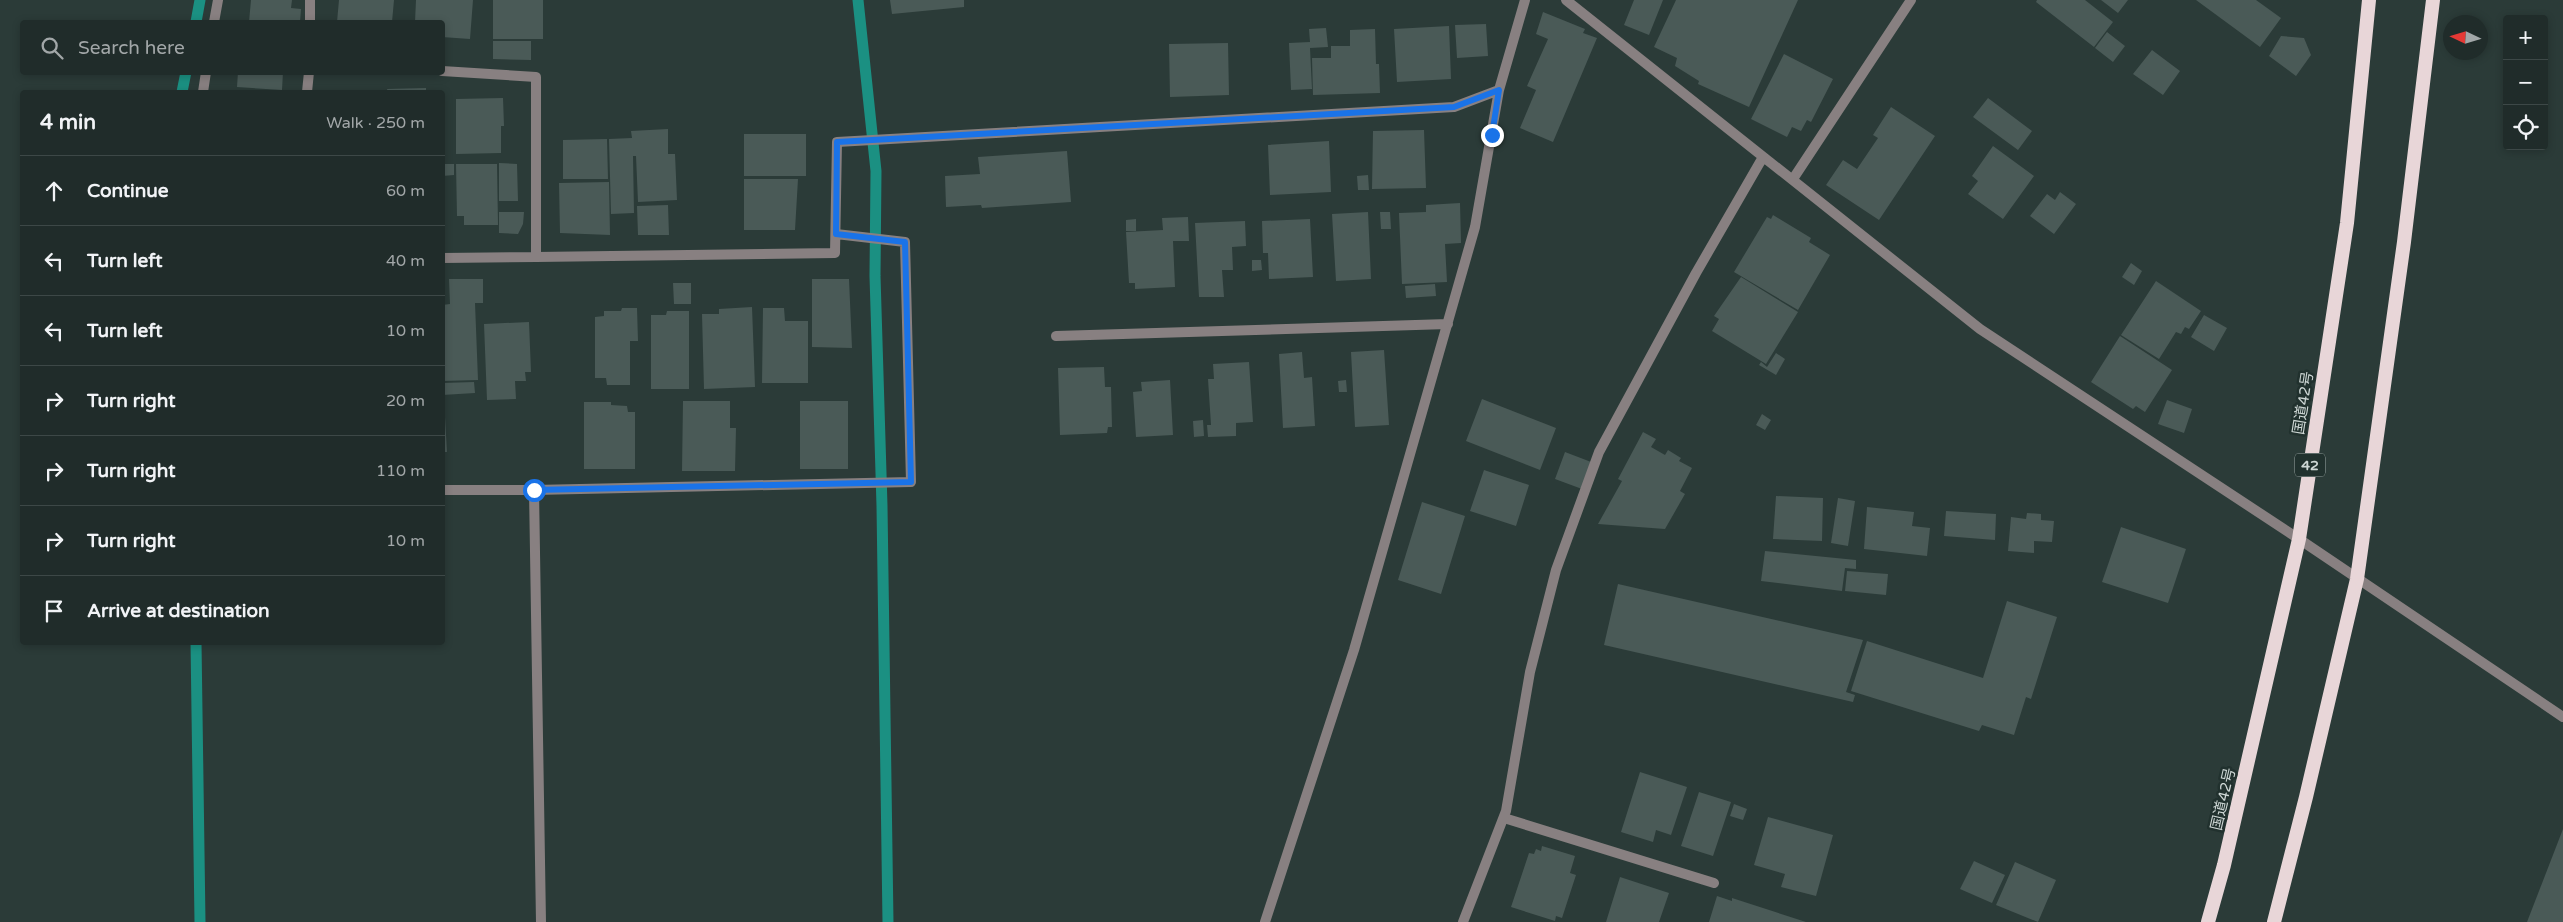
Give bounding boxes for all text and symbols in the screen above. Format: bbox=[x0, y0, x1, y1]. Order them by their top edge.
north arrow bbox=[2443, 15, 2488, 60]
map controls bbox=[2503, 15, 2548, 150]
button: + bbox=[2503, 15, 2548, 60]
search box bbox=[20, 20, 445, 75]
icon: search bbox=[38, 34, 66, 62]
text: Search here bbox=[78, 37, 185, 59]
button: − bbox=[2503, 60, 2548, 105]
button: locate bbox=[2503, 105, 2548, 150]
text: 4 min bbox=[40, 110, 96, 135]
text: Walk · 250 m bbox=[326, 113, 425, 133]
route end bbox=[1481, 124, 1504, 147]
icon: ahead bbox=[40, 177, 68, 205]
text: Continue bbox=[87, 180, 169, 202]
text: 60 m bbox=[386, 181, 425, 201]
icon: left bbox=[40, 247, 68, 275]
text: Turn left bbox=[87, 250, 163, 272]
text: 40 m bbox=[386, 251, 425, 271]
icon: left bbox=[40, 317, 68, 345]
text: Turn left bbox=[87, 320, 163, 342]
text: 10 m bbox=[386, 321, 425, 341]
street label: 国道42号 bbox=[2289, 370, 2317, 436]
icon: right bbox=[40, 387, 68, 415]
text: Turn right bbox=[87, 390, 175, 412]
text: 20 m bbox=[386, 391, 425, 411]
road number: 42 bbox=[2295, 454, 2325, 476]
icon: right bbox=[40, 457, 68, 485]
text: Turn right bbox=[87, 460, 175, 482]
text: 110 m bbox=[376, 461, 425, 481]
route start bbox=[523, 479, 546, 502]
icon: right bbox=[40, 527, 68, 555]
text: Turn right bbox=[87, 530, 175, 552]
text: 10 m bbox=[386, 531, 425, 551]
icon: arrive bbox=[40, 597, 68, 625]
text: Arrive at destination bbox=[87, 600, 270, 622]
street label: 国道42号 bbox=[2207, 766, 2239, 832]

